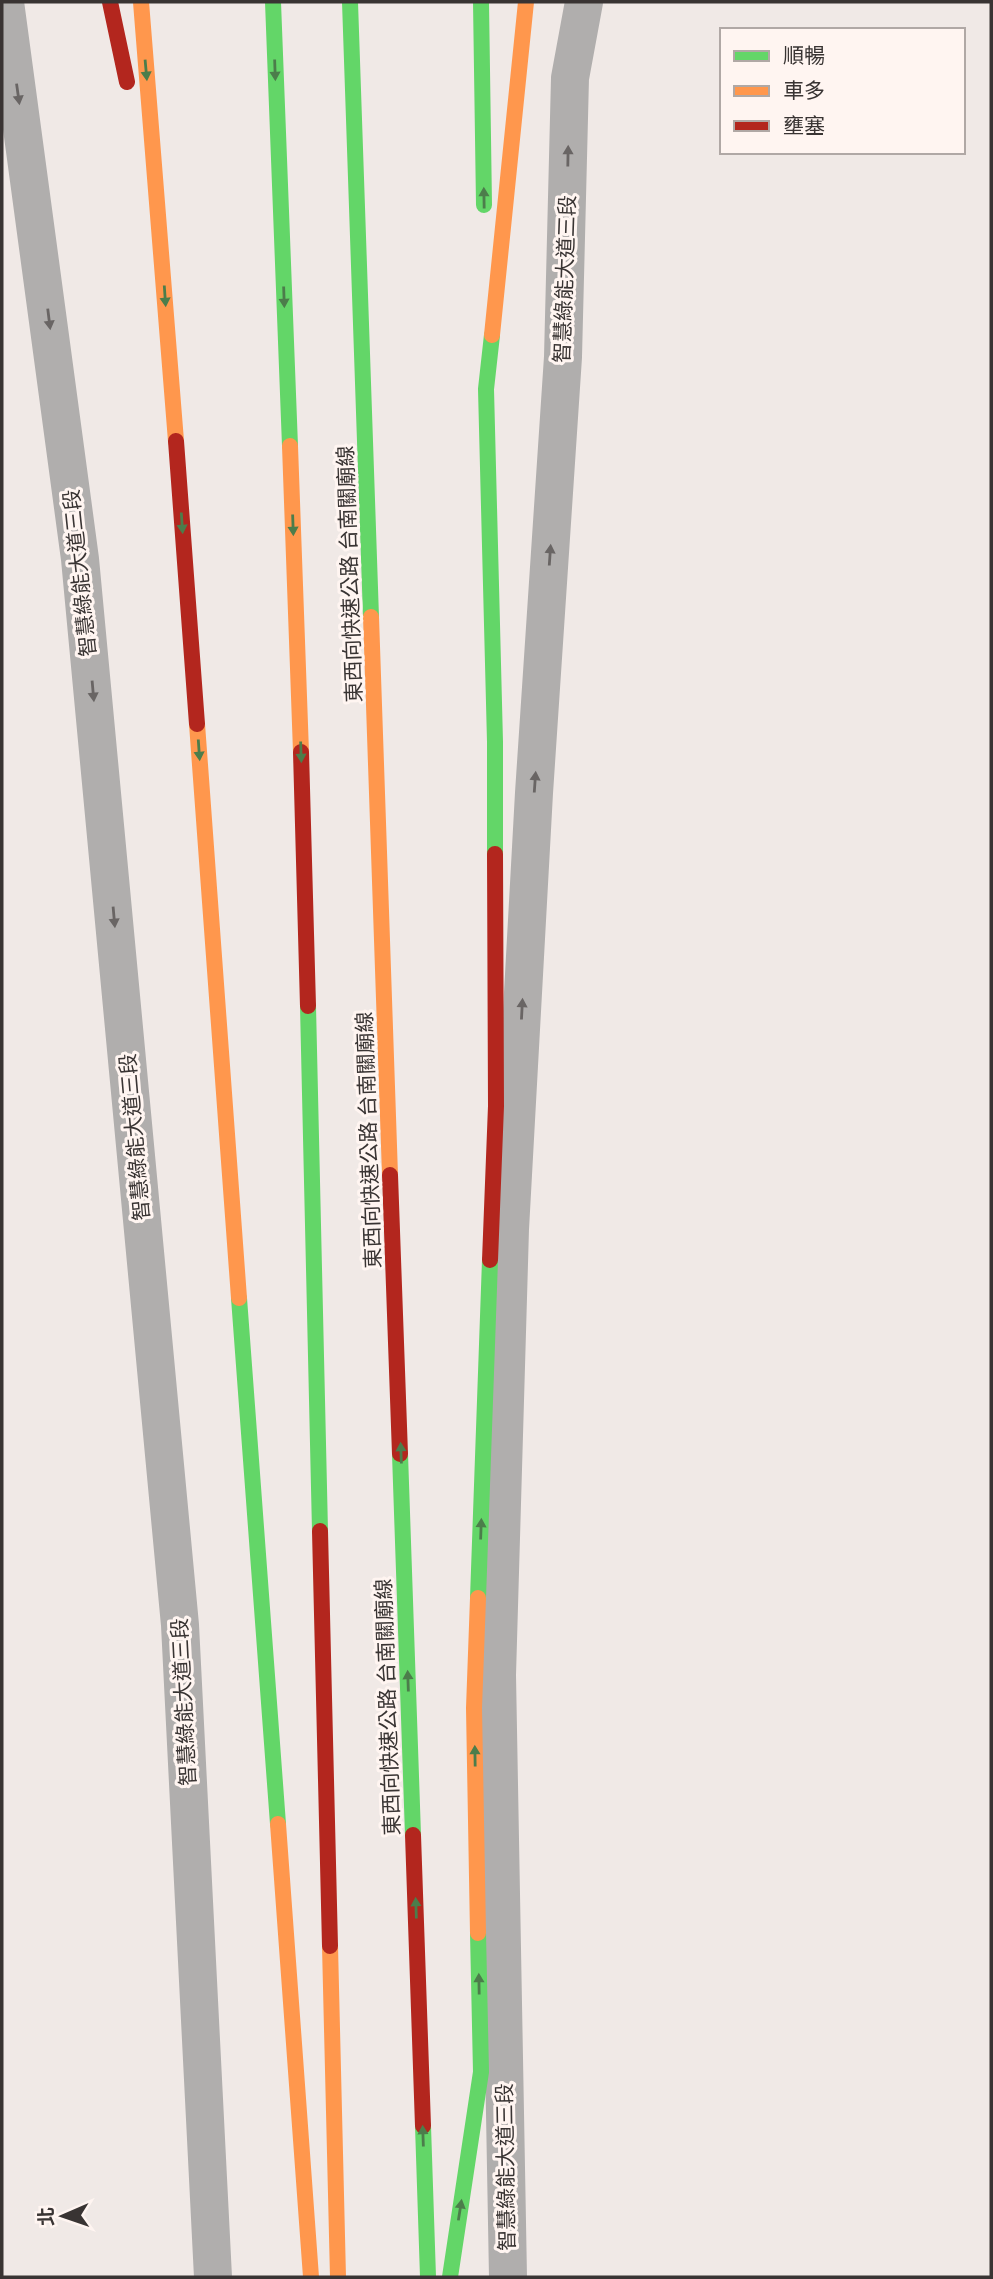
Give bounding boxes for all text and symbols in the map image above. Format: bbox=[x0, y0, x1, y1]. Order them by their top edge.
legend bbox=[720, 28, 965, 154]
text: 順暢 bbox=[783, 44, 825, 71]
one-way arrow bbox=[141, 59, 152, 81]
one-way arrow bbox=[270, 59, 281, 81]
text: 車多 bbox=[783, 79, 825, 106]
one-way arrow bbox=[13, 83, 24, 105]
text: 壅塞 bbox=[783, 114, 825, 141]
one-way arrow bbox=[563, 145, 574, 167]
one-way arrow bbox=[478, 187, 490, 209]
street label: 智慧綠能大道三段 bbox=[550, 195, 583, 363]
one-way arrow bbox=[160, 286, 171, 308]
one-way arrow bbox=[278, 287, 289, 309]
one-way arrow bbox=[43, 308, 54, 330]
street label: 東西向快速公路 台南關廟線 bbox=[334, 445, 369, 703]
street label: 智慧綠能大道三段 bbox=[59, 488, 104, 658]
one-way arrow bbox=[177, 513, 188, 535]
one-way arrow bbox=[287, 514, 298, 536]
one-way arrow bbox=[545, 544, 556, 566]
one-way arrow bbox=[88, 680, 99, 702]
one-way arrow bbox=[194, 739, 205, 761]
one-way arrow bbox=[296, 741, 307, 763]
one-way arrow bbox=[530, 771, 541, 793]
one-way arrow bbox=[109, 907, 120, 929]
one-way arrow bbox=[517, 998, 528, 1020]
street label: 東西向快速公路 台南關廟線 bbox=[353, 1011, 388, 1269]
street label: 智慧綠能大道三段 bbox=[116, 1052, 157, 1222]
one-way arrow bbox=[395, 1442, 406, 1464]
one-way arrow bbox=[475, 1518, 487, 1540]
street label: 東西向快速公路 台南關廟線 bbox=[372, 1578, 407, 1836]
street label: 智慧綠能大道三段 bbox=[168, 1617, 203, 1787]
one-way arrow bbox=[403, 1670, 414, 1692]
one-way arrow bbox=[469, 1745, 481, 1767]
one-way arrow bbox=[410, 1897, 421, 1919]
one-way arrow bbox=[473, 1973, 485, 1995]
street label: 智慧綠能大道三段 bbox=[493, 2083, 522, 2251]
one-way arrow bbox=[418, 2124, 429, 2146]
north arrow bbox=[28, 2181, 98, 2251]
one-way arrow bbox=[455, 2199, 466, 2221]
text: 北 bbox=[36, 2207, 60, 2226]

